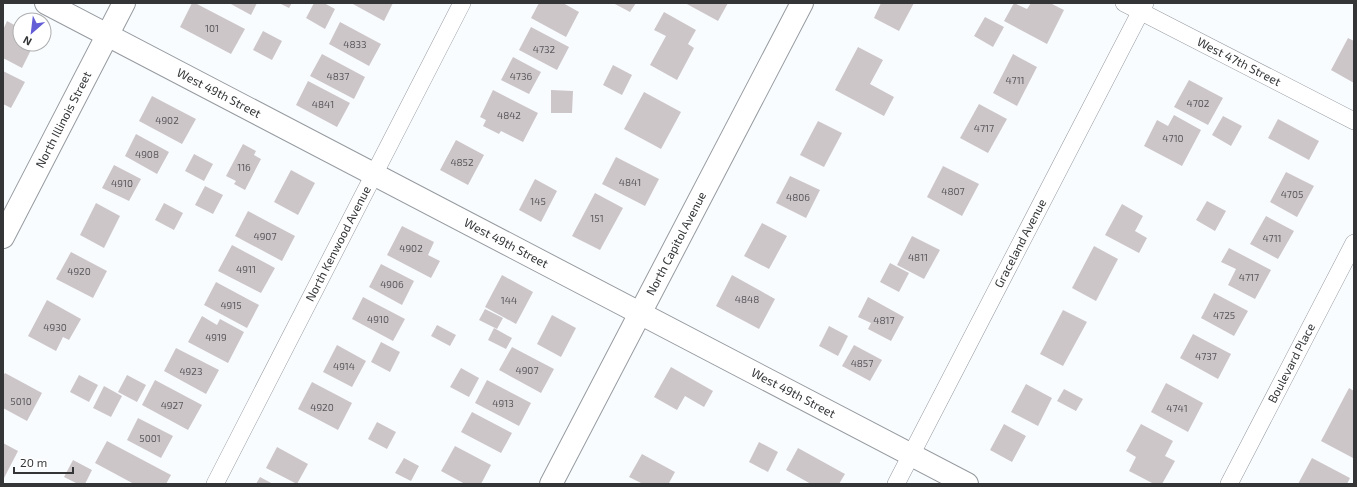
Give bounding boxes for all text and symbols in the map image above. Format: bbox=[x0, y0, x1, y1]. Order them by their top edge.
north arrow bbox=[12, 12, 52, 52]
house number: 101 bbox=[205, 22, 219, 34]
text: N bbox=[20, 34, 34, 49]
street label: West 47th Street bbox=[1195, 34, 1284, 88]
house number: 4833 bbox=[343, 38, 367, 50]
house number: 4732 bbox=[533, 43, 556, 55]
street label: West 49th Street bbox=[175, 65, 264, 120]
street label: North Illinois Street bbox=[32, 68, 94, 170]
house number: 4837 bbox=[327, 70, 349, 82]
house number: 4736 bbox=[510, 70, 533, 82]
house number: 4711 bbox=[1005, 74, 1025, 86]
house number: 4702 bbox=[1187, 97, 1210, 109]
house number: 4841 bbox=[312, 98, 334, 110]
house number: 4842 bbox=[497, 109, 521, 121]
house number: 4902 bbox=[155, 114, 179, 126]
house number: 4717 bbox=[974, 122, 994, 134]
house number: 4710 bbox=[1162, 132, 1184, 144]
house number: 4908 bbox=[135, 148, 159, 160]
house number: 4852 bbox=[450, 156, 474, 168]
house number: 116 bbox=[237, 161, 251, 173]
house number: 4841 bbox=[619, 176, 641, 188]
house number: 4910 bbox=[111, 177, 133, 189]
street label: North Kenwood Avenue bbox=[302, 183, 373, 303]
house number: 4807 bbox=[941, 185, 965, 197]
house number: 4705 bbox=[1281, 188, 1303, 200]
street label: North Capitol Avenue bbox=[643, 189, 708, 298]
house number: 4806 bbox=[786, 191, 810, 203]
house number: 145 bbox=[530, 195, 546, 207]
street label: Graceland Avenue bbox=[991, 196, 1048, 290]
house number: 151 bbox=[590, 212, 604, 224]
street label: West 49th Street bbox=[462, 215, 551, 270]
house number: 4907 bbox=[253, 230, 277, 242]
house number: 4711 bbox=[1262, 232, 1282, 244]
house number: 4902 bbox=[399, 242, 423, 254]
house number: 4811 bbox=[908, 251, 928, 263]
house number: 4911 bbox=[236, 263, 256, 275]
house number: 4920 bbox=[67, 265, 91, 277]
house number: 4717 bbox=[1239, 271, 1259, 283]
house number: 4906 bbox=[380, 278, 404, 290]
house number: 4848 bbox=[735, 293, 759, 305]
house number: 144 bbox=[501, 294, 517, 306]
house number: 4915 bbox=[220, 299, 242, 311]
house number: 4725 bbox=[1213, 309, 1235, 321]
house number: 4910 bbox=[367, 313, 389, 325]
house number: 4817 bbox=[873, 314, 895, 326]
house number: 4930 bbox=[43, 321, 67, 333]
street label: Boulevard Place bbox=[1264, 321, 1317, 405]
house number: 4919 bbox=[205, 331, 227, 343]
house number: 4737 bbox=[1195, 350, 1217, 362]
house number: 4857 bbox=[851, 357, 873, 369]
house number: 4914 bbox=[333, 360, 355, 372]
house number: 4907 bbox=[515, 364, 539, 376]
house number: 4923 bbox=[179, 365, 203, 377]
street label: West 49th Street bbox=[749, 365, 838, 420]
house number: 5010 bbox=[10, 395, 32, 407]
house number: 4913 bbox=[492, 397, 514, 409]
house number: 4927 bbox=[161, 399, 183, 411]
house number: 4920 bbox=[310, 401, 334, 413]
house number: 4741 bbox=[1166, 402, 1188, 414]
house number: 5001 bbox=[139, 432, 161, 444]
scale bar bbox=[14, 449, 73, 475]
text: 20 m bbox=[20, 455, 47, 469]

